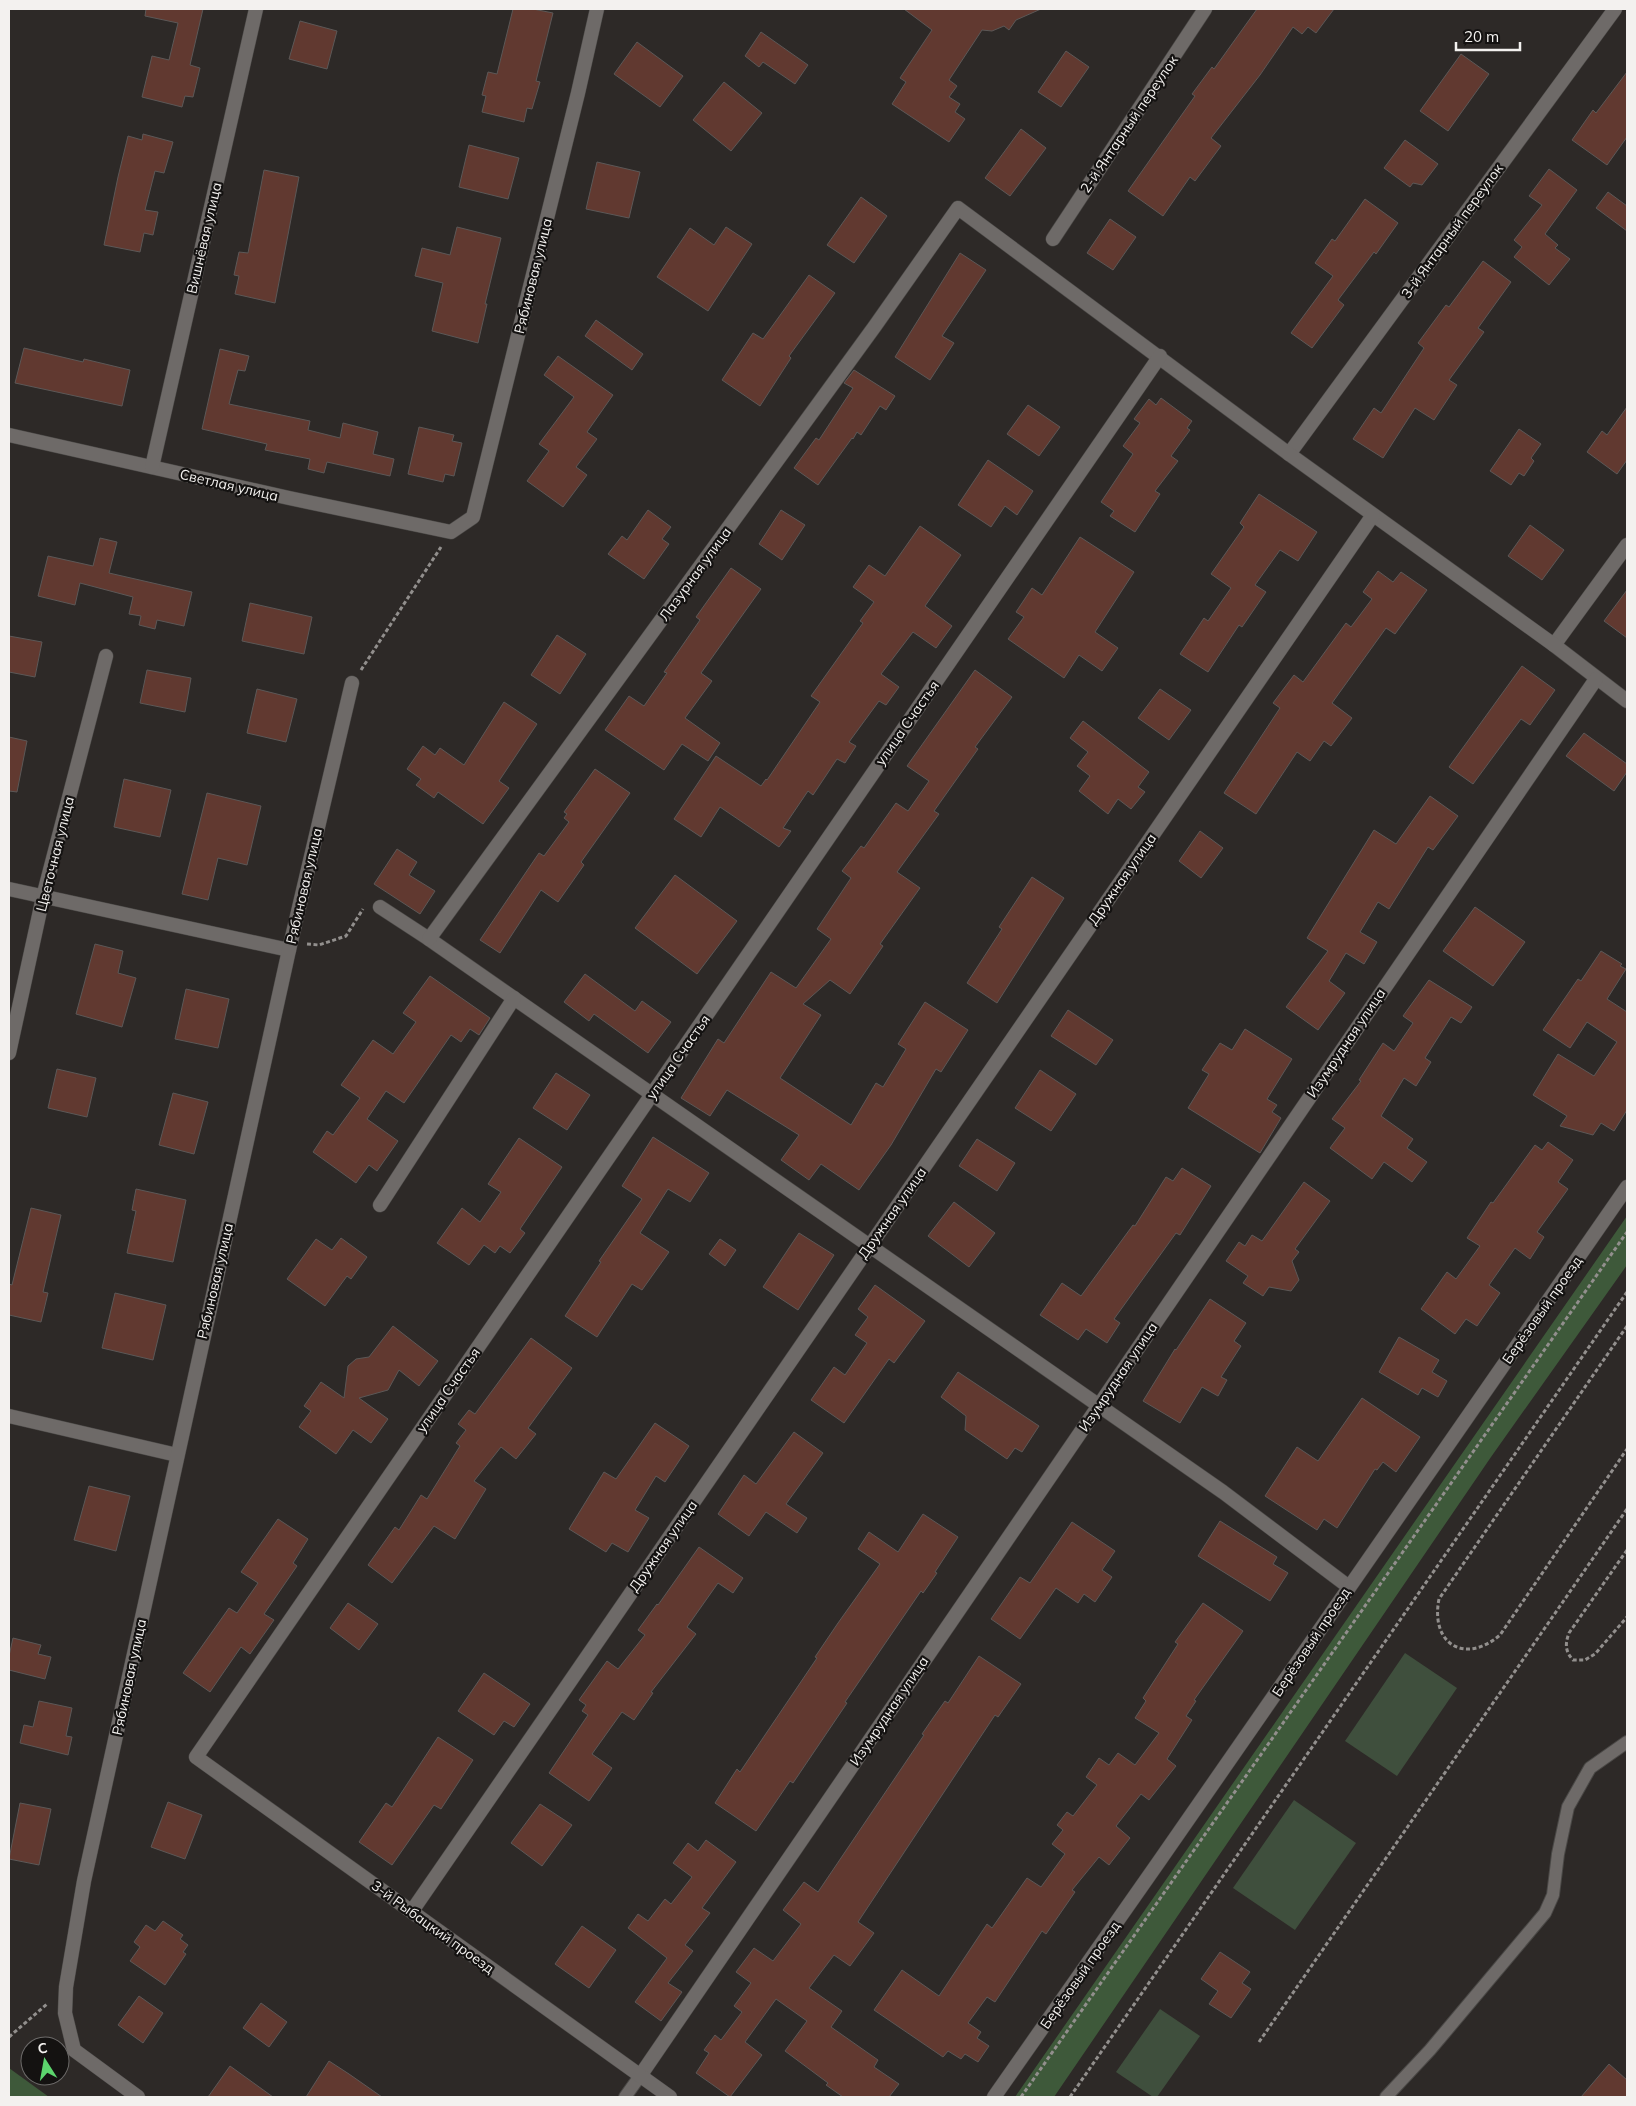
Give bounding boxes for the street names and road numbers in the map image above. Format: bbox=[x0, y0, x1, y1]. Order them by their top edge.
street label: 2-й Янтарный переулок bbox=[1076, 51, 1182, 196]
street label: 3-й Янтарный переулок bbox=[1397, 160, 1507, 302]
street label: Вишнёвая улица bbox=[182, 180, 226, 296]
street label: Рябиновая улица bbox=[510, 216, 556, 336]
street label: Светлая улица bbox=[178, 465, 280, 505]
street label: Лазурная улица bbox=[655, 524, 735, 624]
street label: улица Счастья bbox=[871, 677, 943, 769]
street label: Цветочная улица bbox=[32, 794, 78, 914]
street label: Рябиновая улица bbox=[282, 826, 326, 946]
street label: Дружная улица bbox=[1084, 830, 1160, 928]
street label: Изумрудная улица bbox=[1303, 985, 1389, 1101]
street label: улица Счастья bbox=[642, 1011, 714, 1103]
street label: Дружная улица bbox=[854, 1164, 930, 1262]
street label: Рябиновая улица bbox=[193, 1221, 237, 1341]
street label: Берёзовый проезд bbox=[1498, 1252, 1586, 1367]
street label: Изумрудная улица bbox=[1075, 1319, 1161, 1435]
street label: улица Счастья bbox=[412, 1344, 484, 1436]
street label: Дружная улица bbox=[625, 1497, 701, 1595]
street label: Берёзовый проезд bbox=[1268, 1584, 1354, 1700]
street label: Рябиновая улица bbox=[108, 1617, 150, 1737]
street label: Изумрудная улица bbox=[846, 1653, 932, 1769]
street label: 3-й Рыбацкий проезд bbox=[368, 1876, 498, 1978]
street label: Берёзовый проезд bbox=[1036, 1917, 1124, 2032]

